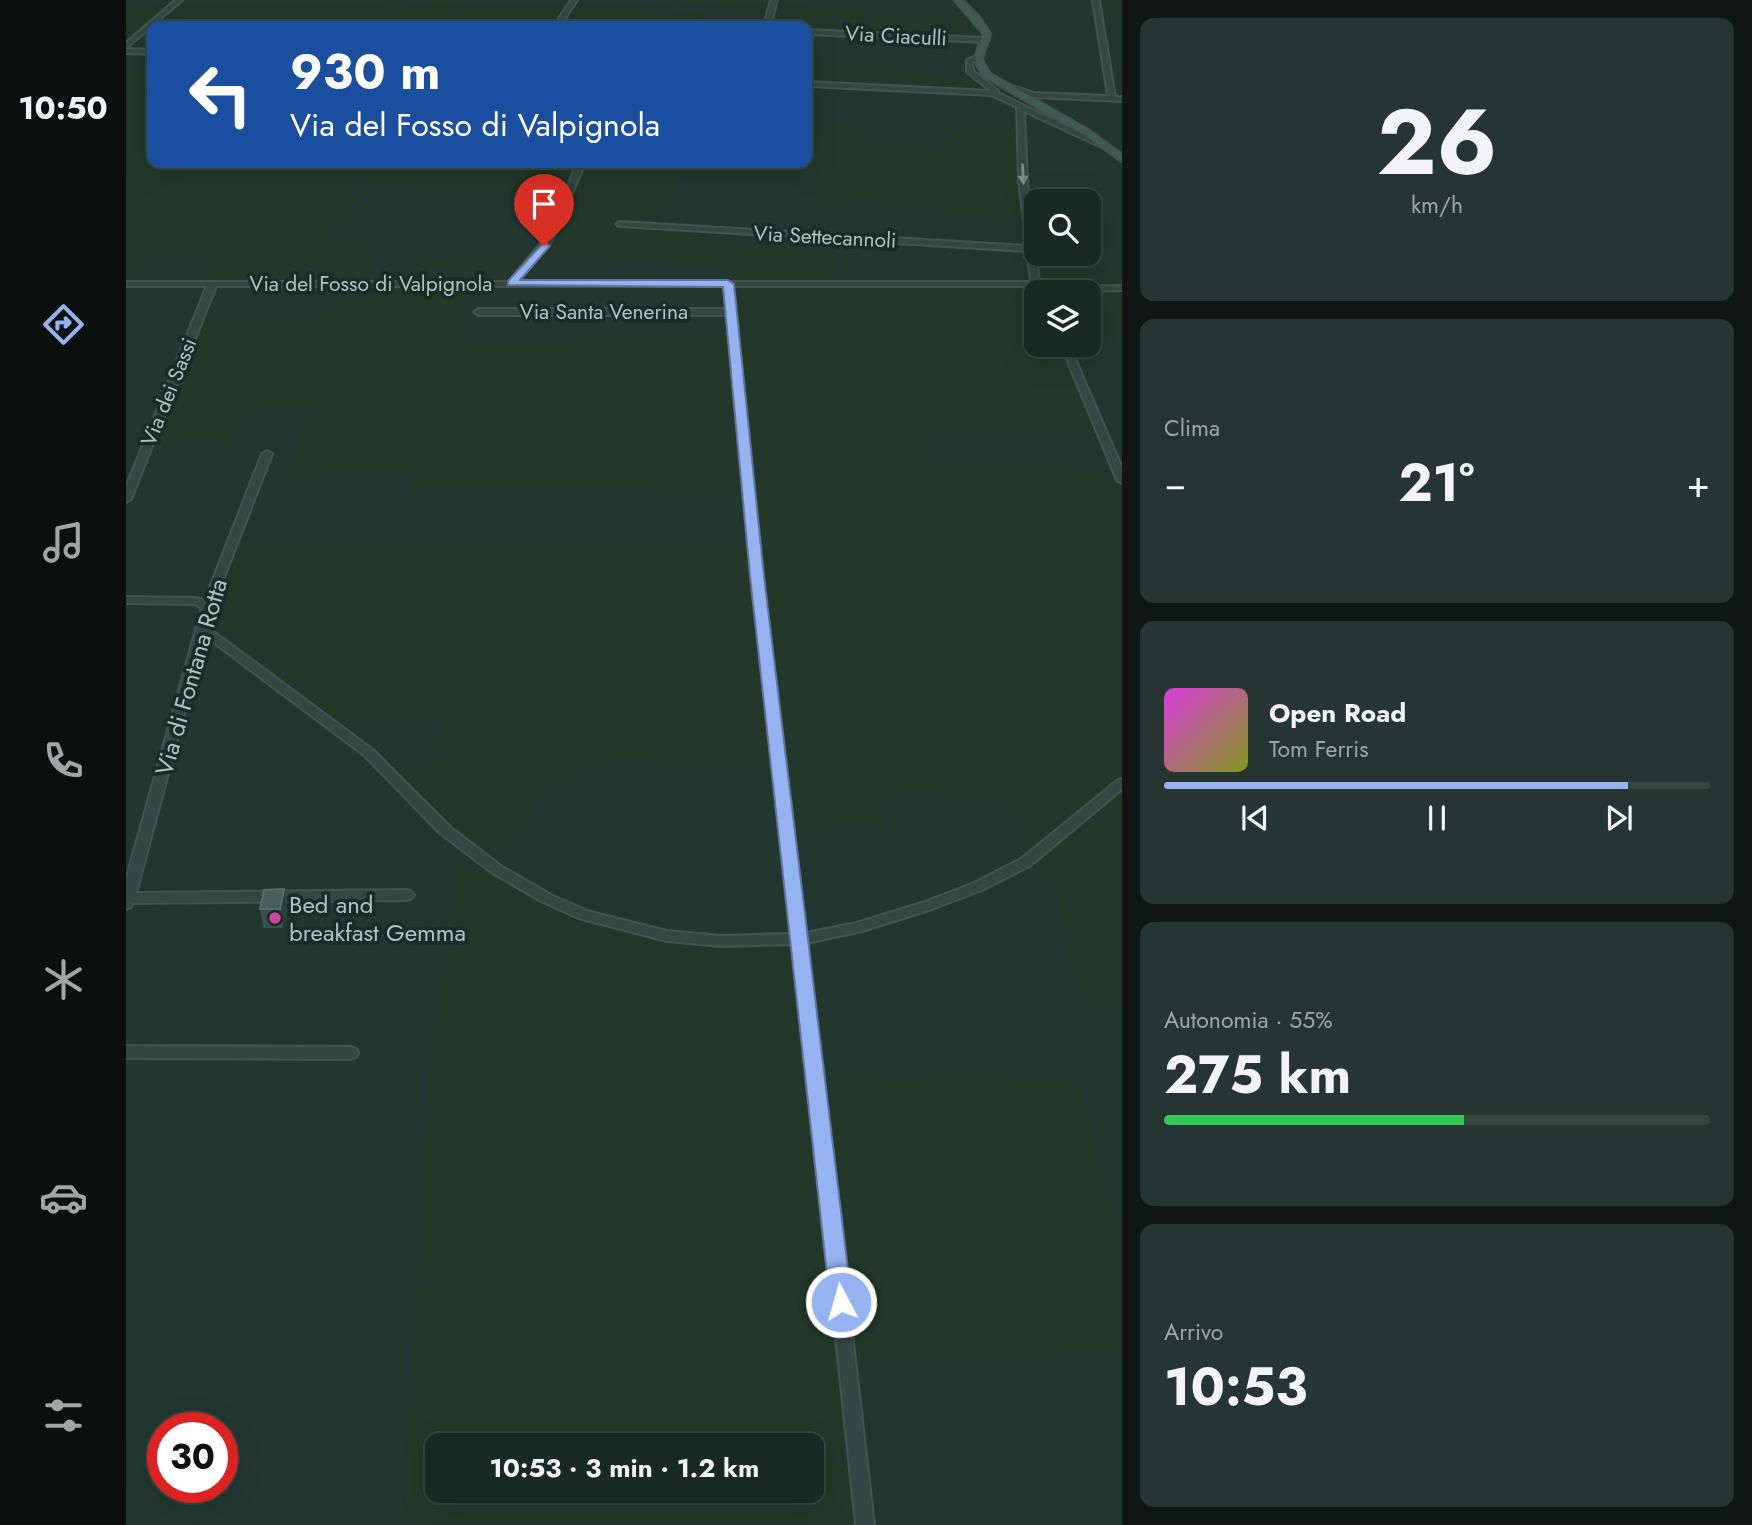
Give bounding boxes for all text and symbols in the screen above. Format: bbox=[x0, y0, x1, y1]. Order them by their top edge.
street label: Via Ciaculli bbox=[844, 18, 948, 54]
text: 930 m bbox=[290, 37, 441, 107]
icon: left bbox=[175, 49, 266, 140]
text: 26 bbox=[1377, 77, 1497, 208]
text: 10:50 bbox=[18, 85, 108, 131]
text: Via del Fosso di Valpignola bbox=[290, 102, 660, 148]
one-way arrow bbox=[1018, 163, 1029, 185]
pin bbox=[514, 174, 574, 246]
icon: arrive bbox=[525, 185, 563, 223]
text: km/h bbox=[1411, 188, 1463, 222]
map controls bbox=[1024, 189, 1101, 357]
button: search bbox=[1024, 189, 1101, 266]
street label: Via Settecannoli bbox=[753, 218, 897, 256]
street label: Via del Fosso di Valpignola bbox=[250, 269, 492, 299]
button: layers bbox=[1024, 280, 1101, 357]
street label: Via Santa Venerina bbox=[520, 297, 688, 327]
icon: directions bbox=[39, 300, 88, 349]
street label: Via dei Sassi bbox=[134, 333, 204, 451]
text: Clima bbox=[1164, 411, 1220, 445]
text: 21° bbox=[1399, 445, 1475, 521]
text: − bbox=[1164, 456, 1186, 511]
text: + bbox=[1687, 456, 1710, 511]
icon: music bbox=[39, 518, 88, 567]
street label: Via di Fontana Rotta bbox=[146, 575, 236, 779]
text: Open Road bbox=[1269, 694, 1406, 732]
text: Tom Ferris bbox=[1269, 732, 1368, 766]
icon: phone bbox=[39, 736, 88, 785]
icon: previous bbox=[1236, 799, 1274, 837]
icon: pause bbox=[1418, 799, 1456, 837]
icon: next bbox=[1600, 799, 1638, 837]
place label: Bed and breakfast Gemma bbox=[289, 887, 466, 950]
marker: Bed and breakfast Gemma bbox=[267, 910, 283, 926]
icon: climate bbox=[39, 955, 88, 1004]
text: Autonomia · 55% bbox=[1164, 1003, 1332, 1037]
text: 275 km bbox=[1164, 1037, 1351, 1113]
icon: car bbox=[39, 1173, 88, 1222]
position arrow bbox=[804, 1265, 878, 1339]
text: Arrivo bbox=[1164, 1315, 1223, 1349]
text: 10:53 bbox=[1164, 1349, 1307, 1425]
icon: filters bbox=[39, 1391, 88, 1440]
speed limit sign: 30 bbox=[147, 1412, 238, 1503]
text: 10:53 · 3 min · 1.2 km bbox=[490, 1449, 759, 1487]

